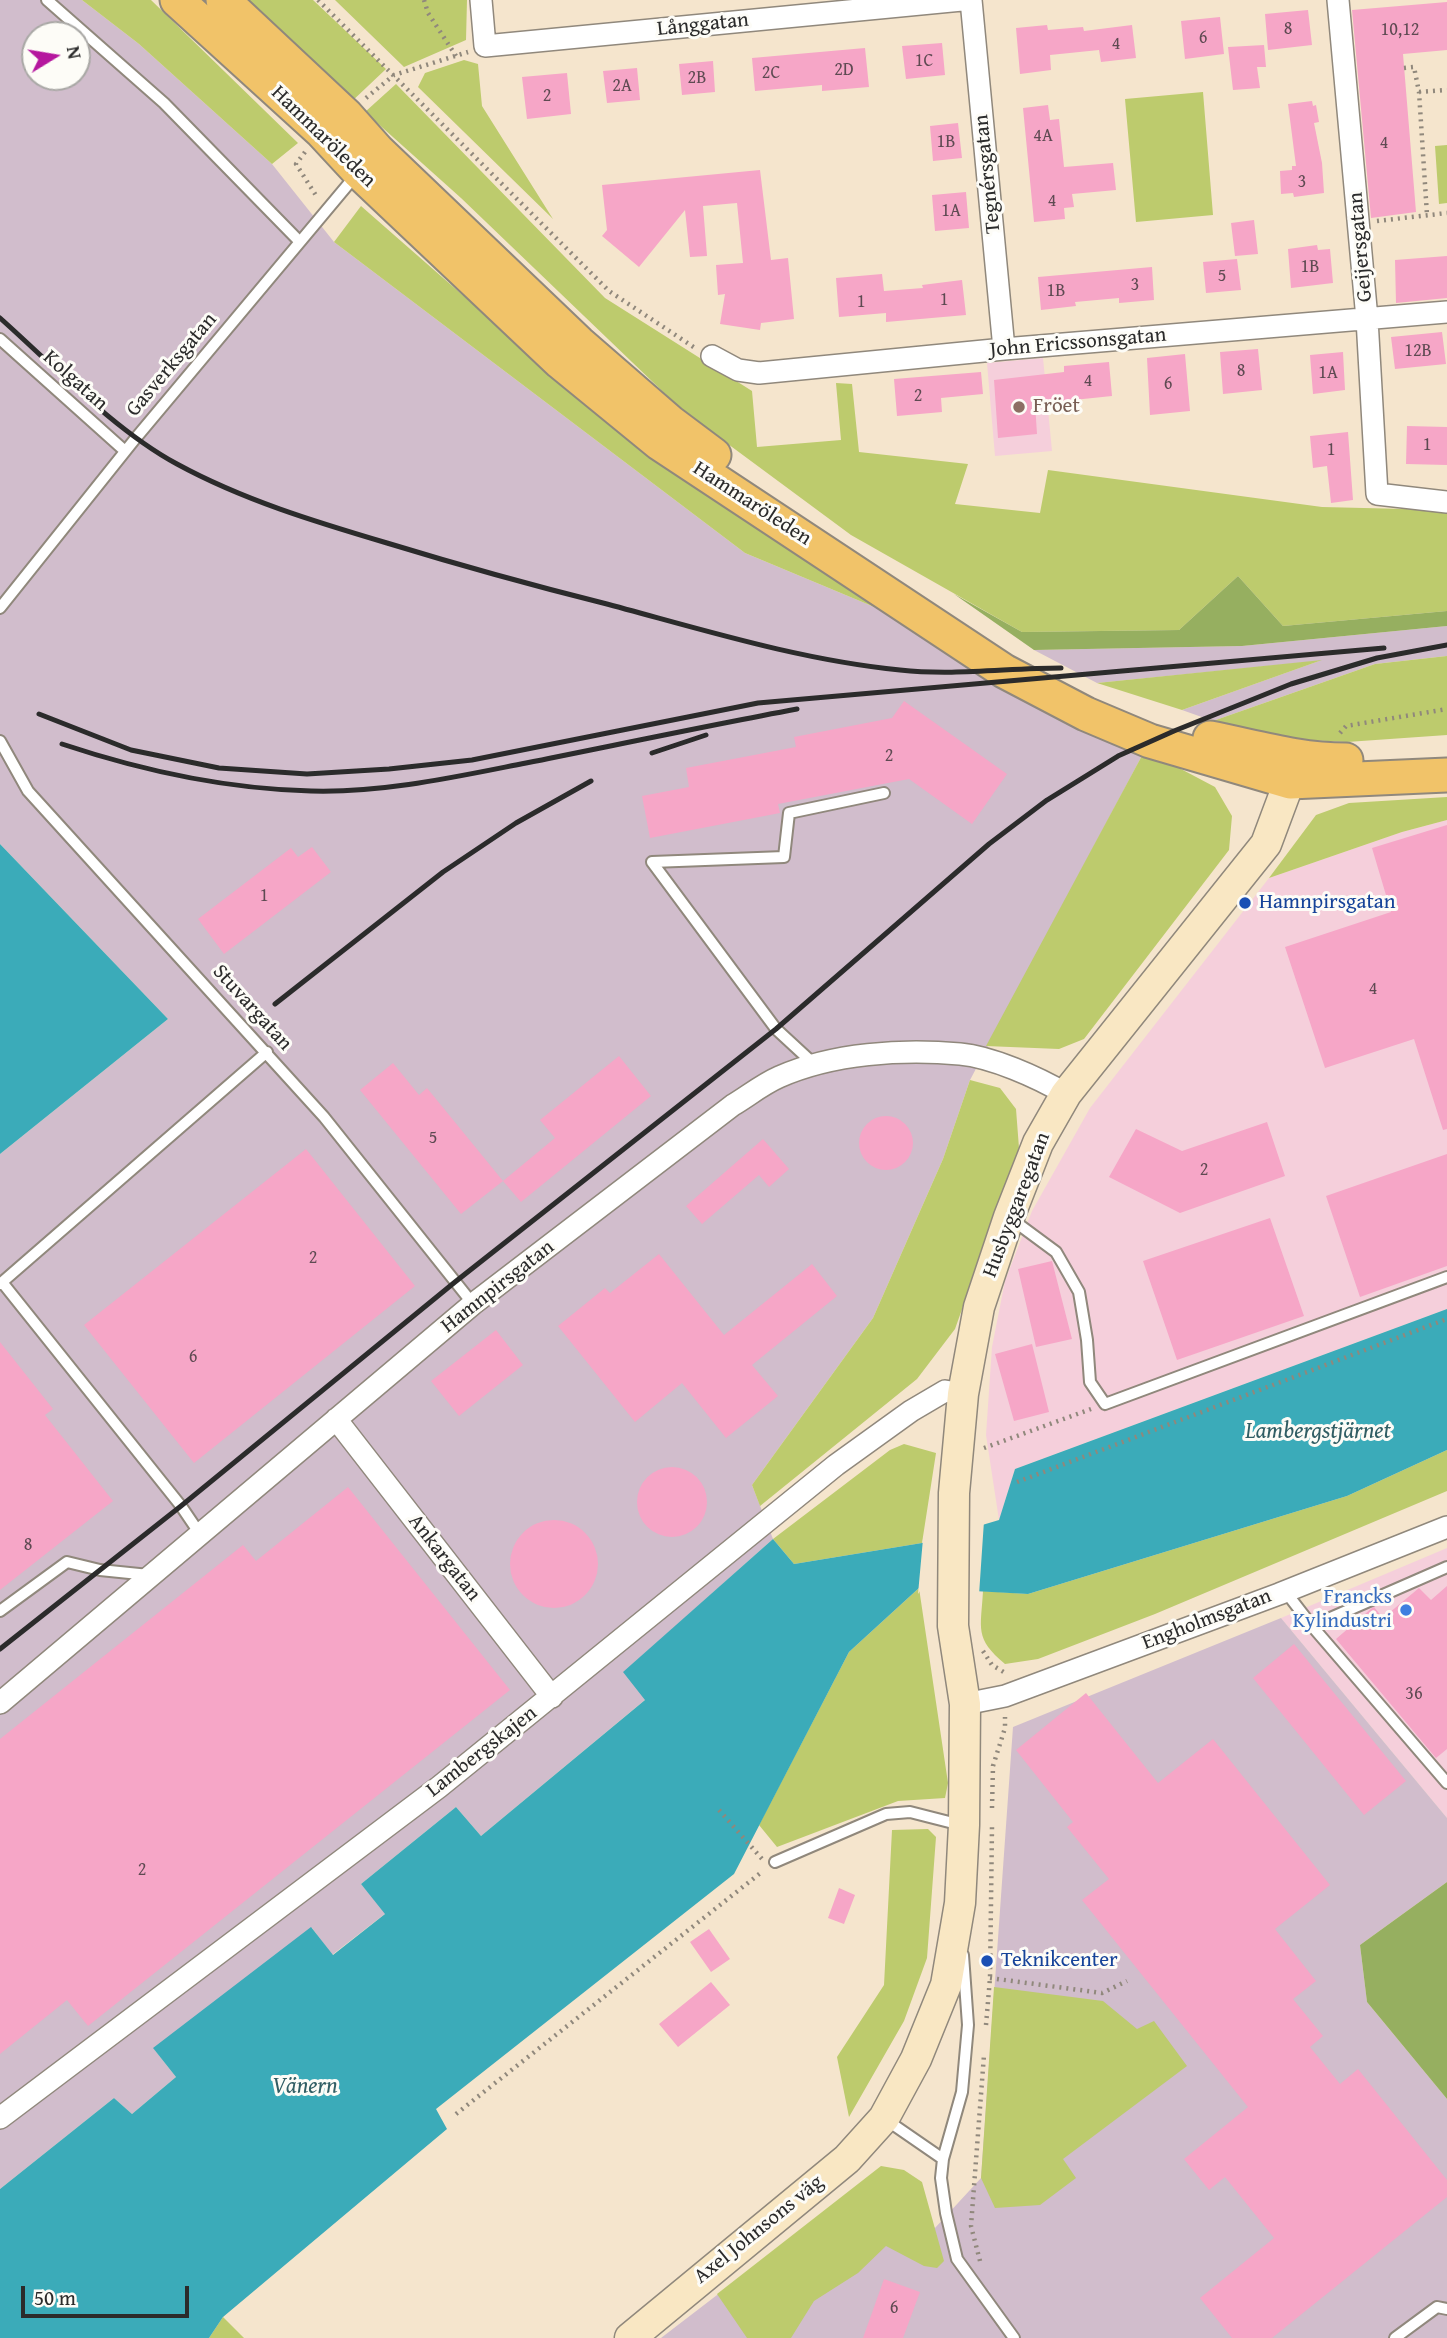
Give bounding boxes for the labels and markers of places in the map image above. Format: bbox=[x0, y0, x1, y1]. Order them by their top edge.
place label: Fröet bbox=[1033, 394, 1080, 420]
marker: Fröet bbox=[1011, 399, 1027, 415]
place label: Hamnpirsgatan bbox=[1259, 890, 1396, 916]
marker: Hamnpirsgatan bbox=[1237, 895, 1253, 911]
place label: Francks Kylindustri bbox=[1293, 1585, 1392, 1635]
marker: Francks Kylindustri bbox=[1398, 1602, 1414, 1618]
place label: Teknikcenter bbox=[1001, 1948, 1118, 1974]
marker: Teknikcenter bbox=[979, 1953, 995, 1969]

